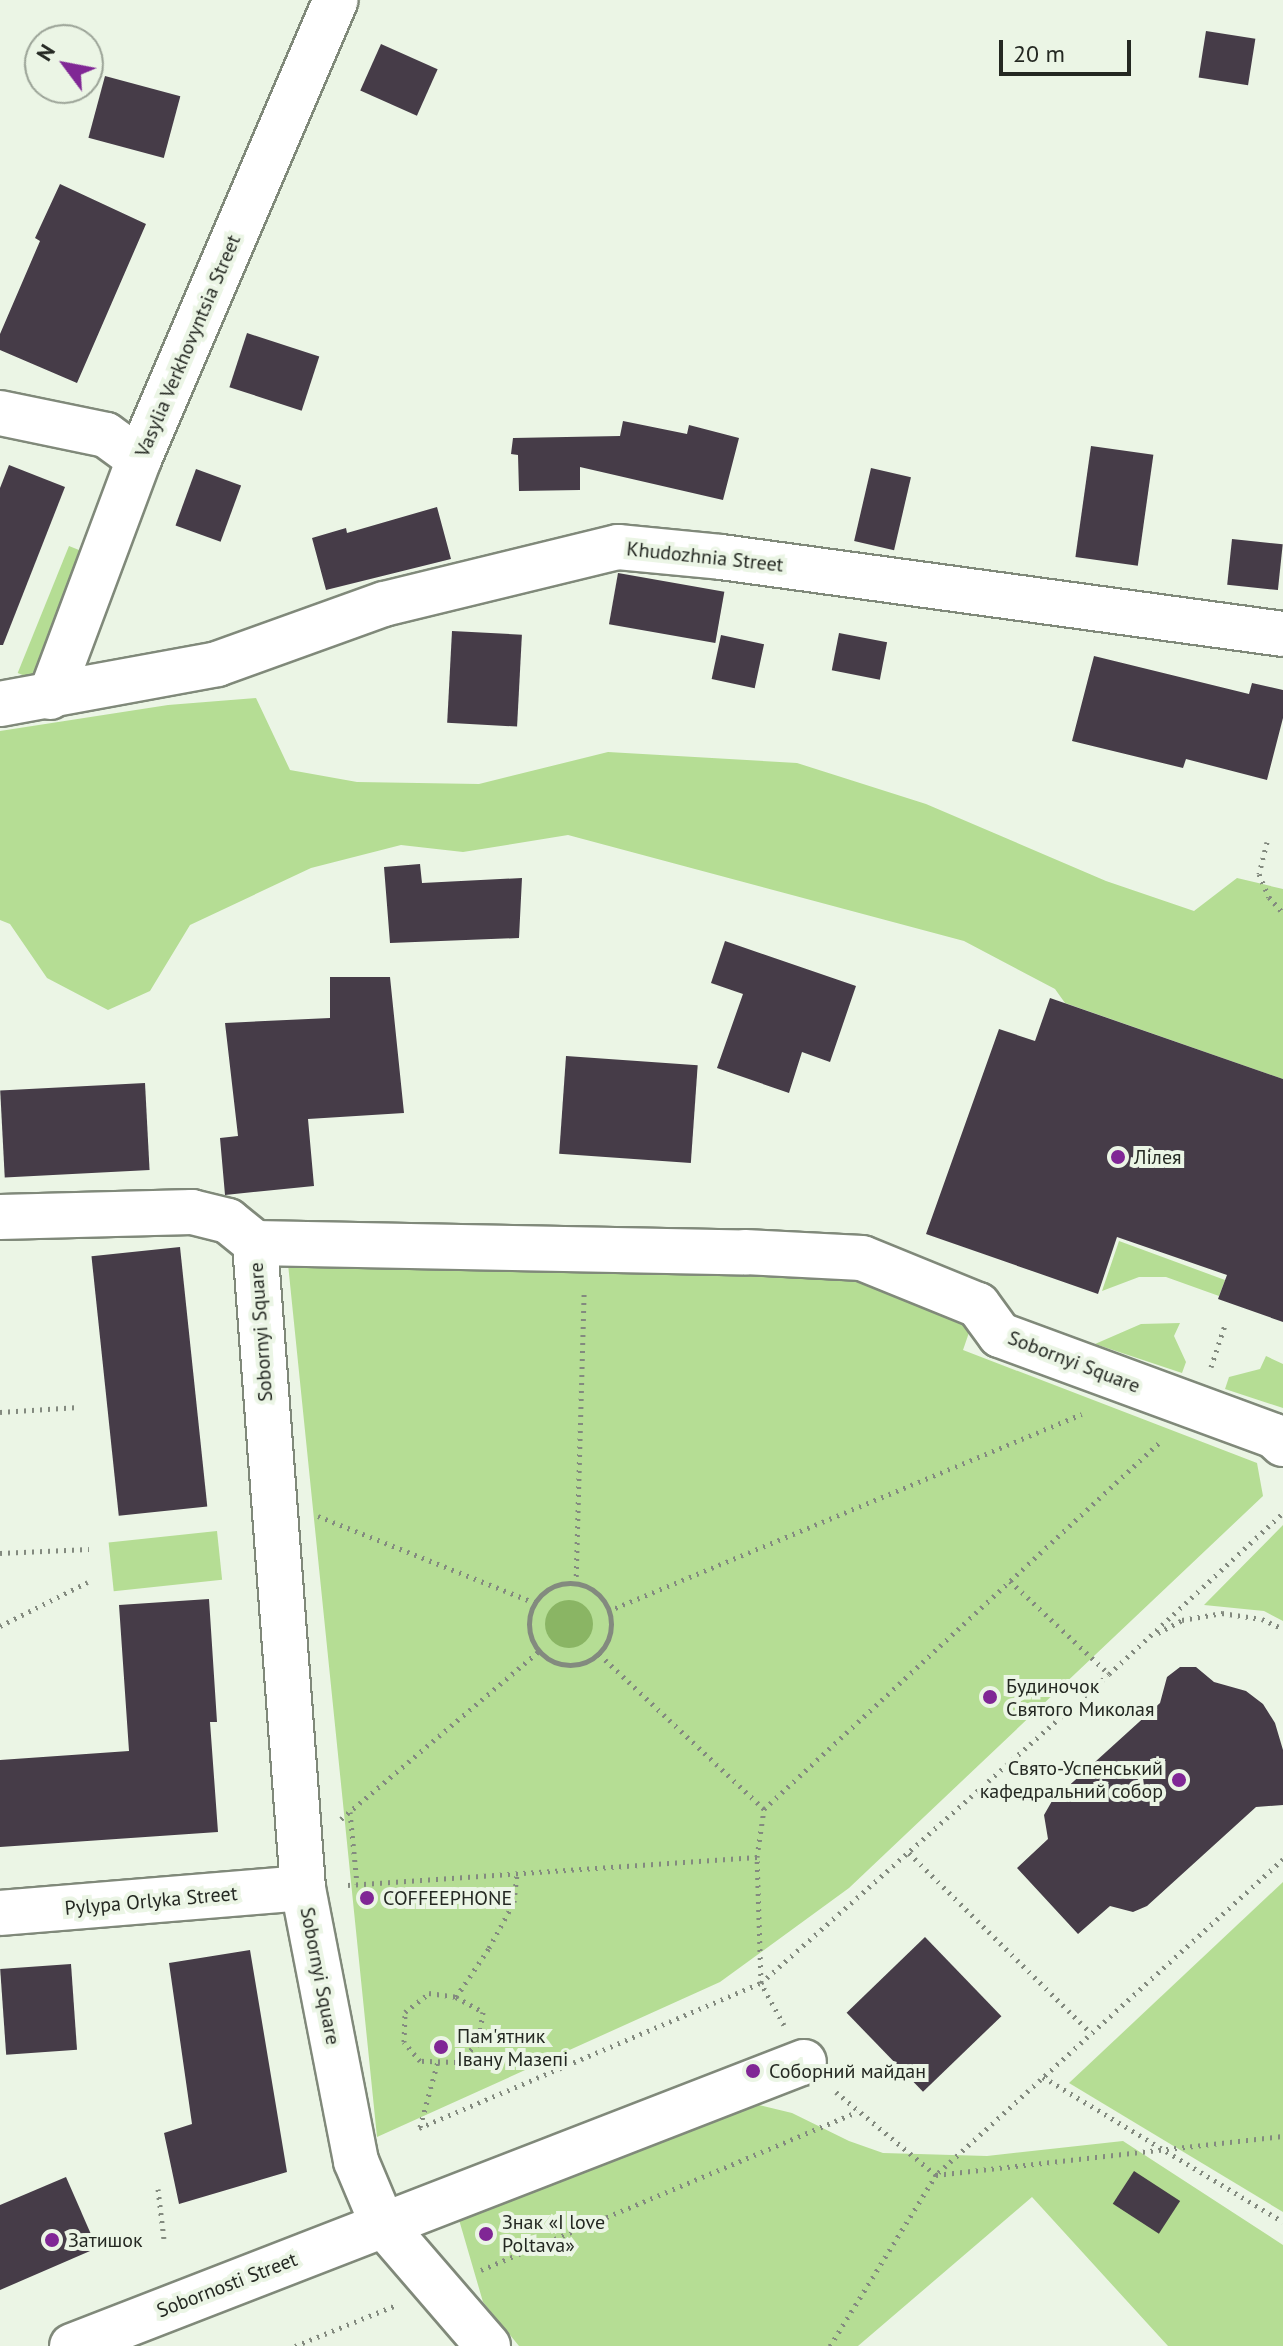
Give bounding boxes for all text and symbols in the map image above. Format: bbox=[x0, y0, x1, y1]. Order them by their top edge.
north arrow bbox=[24, 24, 104, 104]
scale bar bbox=[1003, 24, 1135, 74]
text: 20 m bbox=[1013, 38, 1065, 69]
text: N bbox=[30, 39, 61, 66]
street label: Vasylia Verkhovyntsia Street bbox=[130, 231, 246, 461]
street label: Khudozhnia Street bbox=[625, 537, 785, 577]
place label: Лілея bbox=[1134, 1145, 1182, 1169]
marker: Лілея bbox=[1109, 1148, 1127, 1166]
street label: Sobornyi Square bbox=[244, 1262, 278, 1402]
street label: Sobornyi Square bbox=[1005, 1326, 1143, 1398]
place label: Будиночок Святого Миколая bbox=[1006, 1674, 1155, 1721]
marker: Будиночок Святого Миколая bbox=[981, 1688, 999, 1706]
place label: Свято-Успенський кафедральний собор bbox=[980, 1756, 1163, 1803]
marker: Свято-Успенський кафедральний собор bbox=[1170, 1771, 1188, 1789]
street label: Pylypa Orlyka Street bbox=[64, 1881, 238, 1921]
place label: COFFEEPHONE bbox=[383, 1886, 512, 1910]
marker: COFFEEPHONE bbox=[358, 1889, 376, 1907]
street label: Sobornyi Square bbox=[295, 1905, 345, 2047]
place label: Пам'ятник Івану Мазепі bbox=[457, 2024, 569, 2071]
marker: Пам'ятник Івану Мазепі bbox=[432, 2038, 450, 2056]
place label: Соборний майдан bbox=[769, 2059, 926, 2083]
marker: Соборний майдан bbox=[744, 2062, 762, 2080]
place label: Знак «I love Poltava» bbox=[502, 2210, 605, 2257]
marker: Знак «I love Poltava» bbox=[477, 2225, 495, 2243]
place label: Затишок bbox=[68, 2228, 143, 2252]
marker: Затишок bbox=[43, 2231, 61, 2249]
street label: Sobornosti Street bbox=[153, 2247, 301, 2323]

